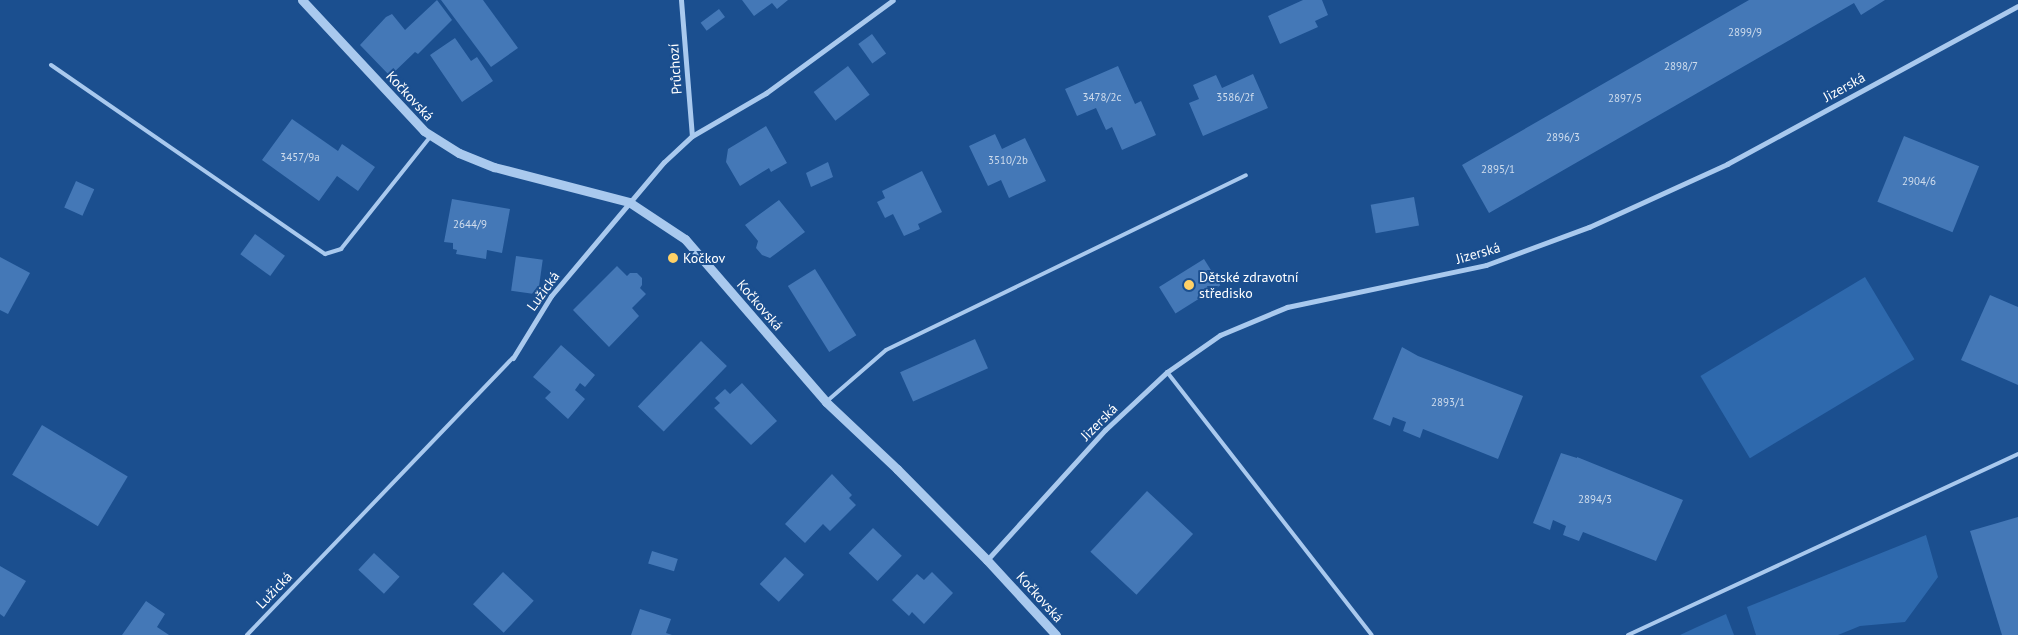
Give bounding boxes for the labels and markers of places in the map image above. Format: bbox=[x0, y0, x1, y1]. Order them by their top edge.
place label: Kočkov bbox=[683, 250, 725, 266]
marker: Kočkov bbox=[667, 252, 679, 264]
place label: Dětské zdravotní středisko bbox=[1199, 269, 1299, 302]
marker: Dětské zdravotní středisko bbox=[1183, 279, 1195, 291]

